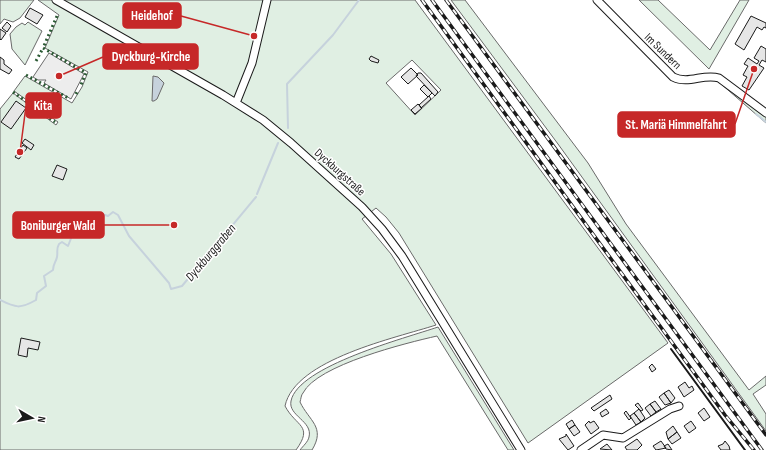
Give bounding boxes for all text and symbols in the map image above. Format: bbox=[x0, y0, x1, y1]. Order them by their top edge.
callout: Heidehof bbox=[123, 3, 181, 28]
text: Heidehof bbox=[131, 8, 174, 24]
street label: Im Sundern bbox=[641, 30, 684, 73]
callout: Dyckburg-Kirche bbox=[103, 44, 198, 69]
text: Dyckburg-Kirche bbox=[112, 49, 191, 65]
callout: Kita bbox=[26, 93, 61, 118]
text: Kita bbox=[34, 98, 52, 114]
callout: St. Mariä Himmelfahrt bbox=[618, 112, 735, 137]
text: St. Mariä Himmelfahrt bbox=[625, 117, 727, 133]
street label: Dyckburgstraße bbox=[311, 146, 368, 199]
callout: Boniburger Wald bbox=[13, 212, 104, 238]
text: Boniburger Wald bbox=[21, 218, 96, 234]
water label: Dyckburggraben bbox=[182, 220, 240, 285]
north arrow bbox=[12, 398, 52, 438]
text: N bbox=[34, 416, 48, 424]

